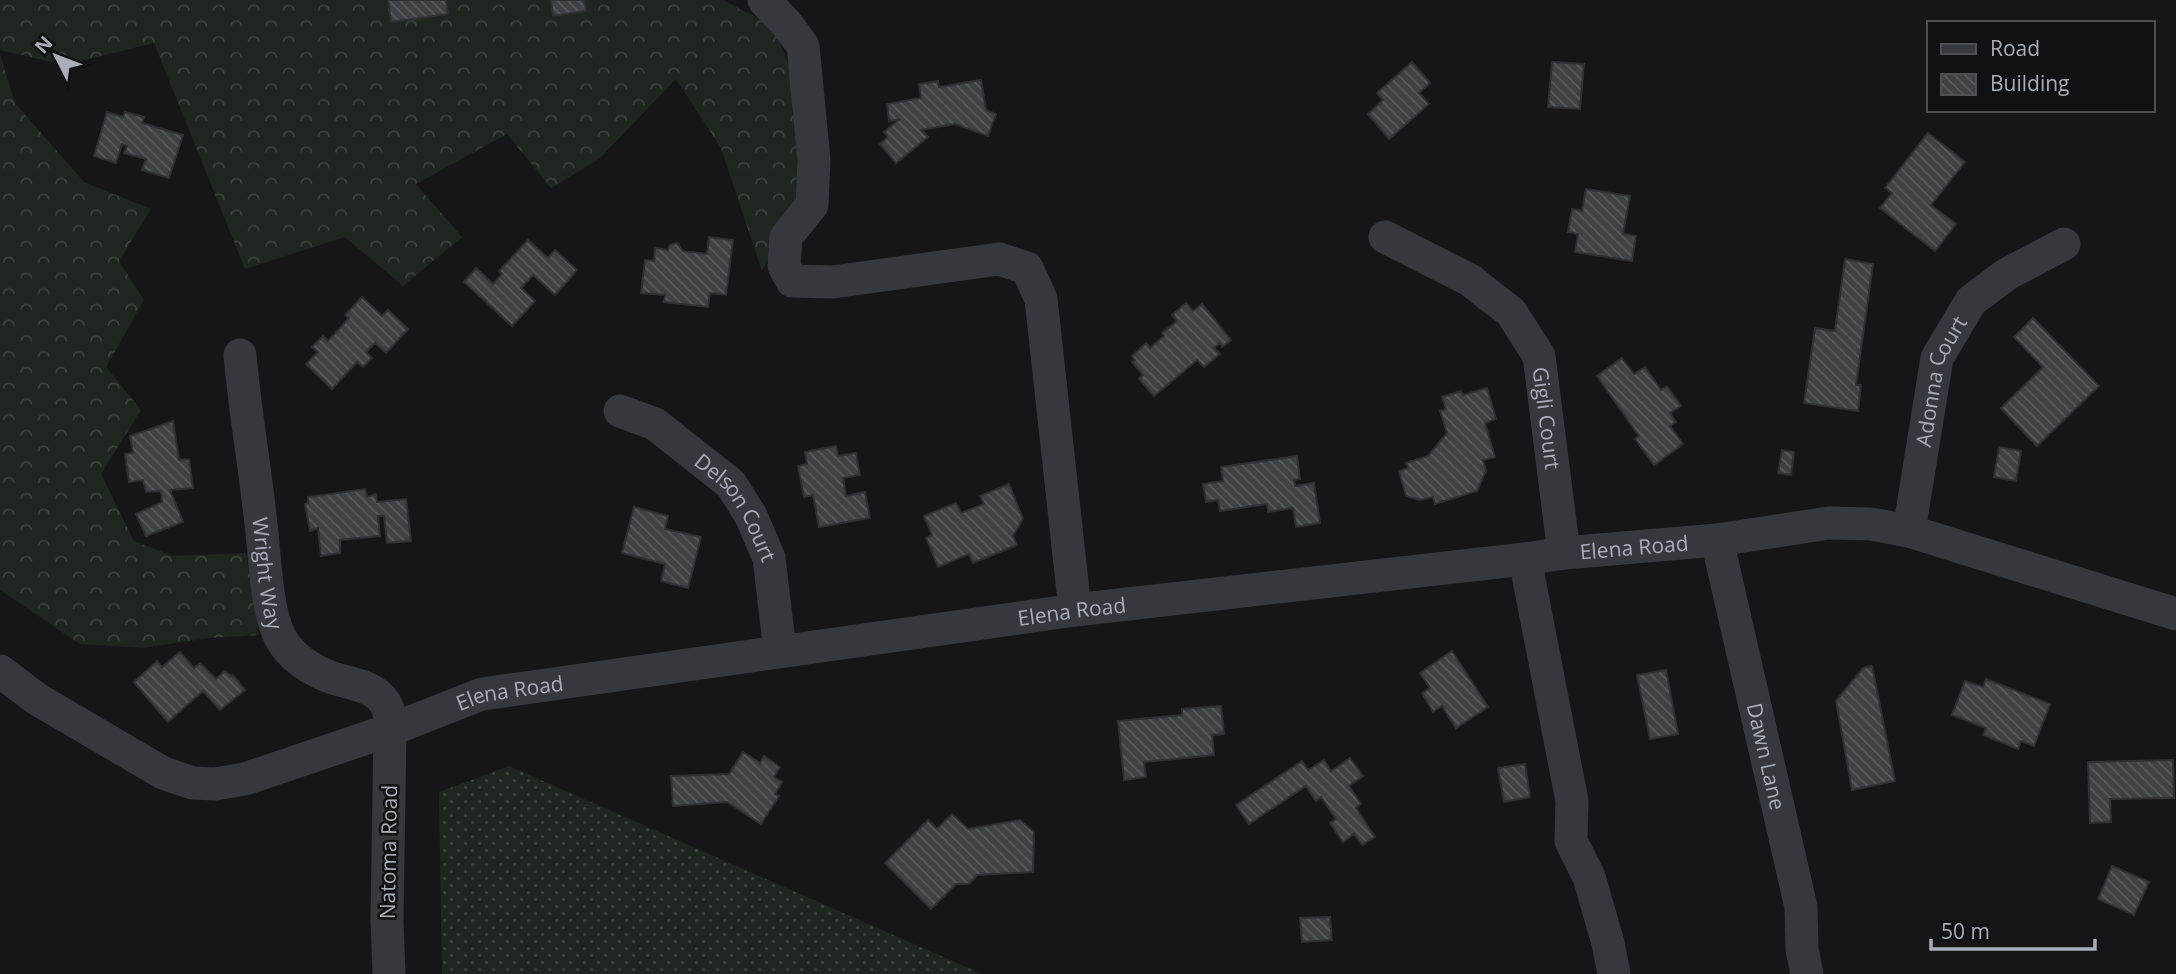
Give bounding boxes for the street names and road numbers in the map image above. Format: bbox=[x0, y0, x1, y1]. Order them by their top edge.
street label: Adonna Court bbox=[1909, 310, 1973, 449]
street label: Gigli Court bbox=[1527, 365, 1567, 471]
street label: Delson Court bbox=[689, 447, 783, 566]
street label: Wright Way bbox=[246, 516, 290, 633]
street label: Elena Road bbox=[1579, 528, 1690, 566]
street label: Elena Road bbox=[1016, 590, 1127, 632]
street label: Elena Road bbox=[452, 669, 565, 717]
street label: Dawn Lane bbox=[1741, 700, 1792, 813]
street label: Natoma Road bbox=[373, 785, 403, 919]

